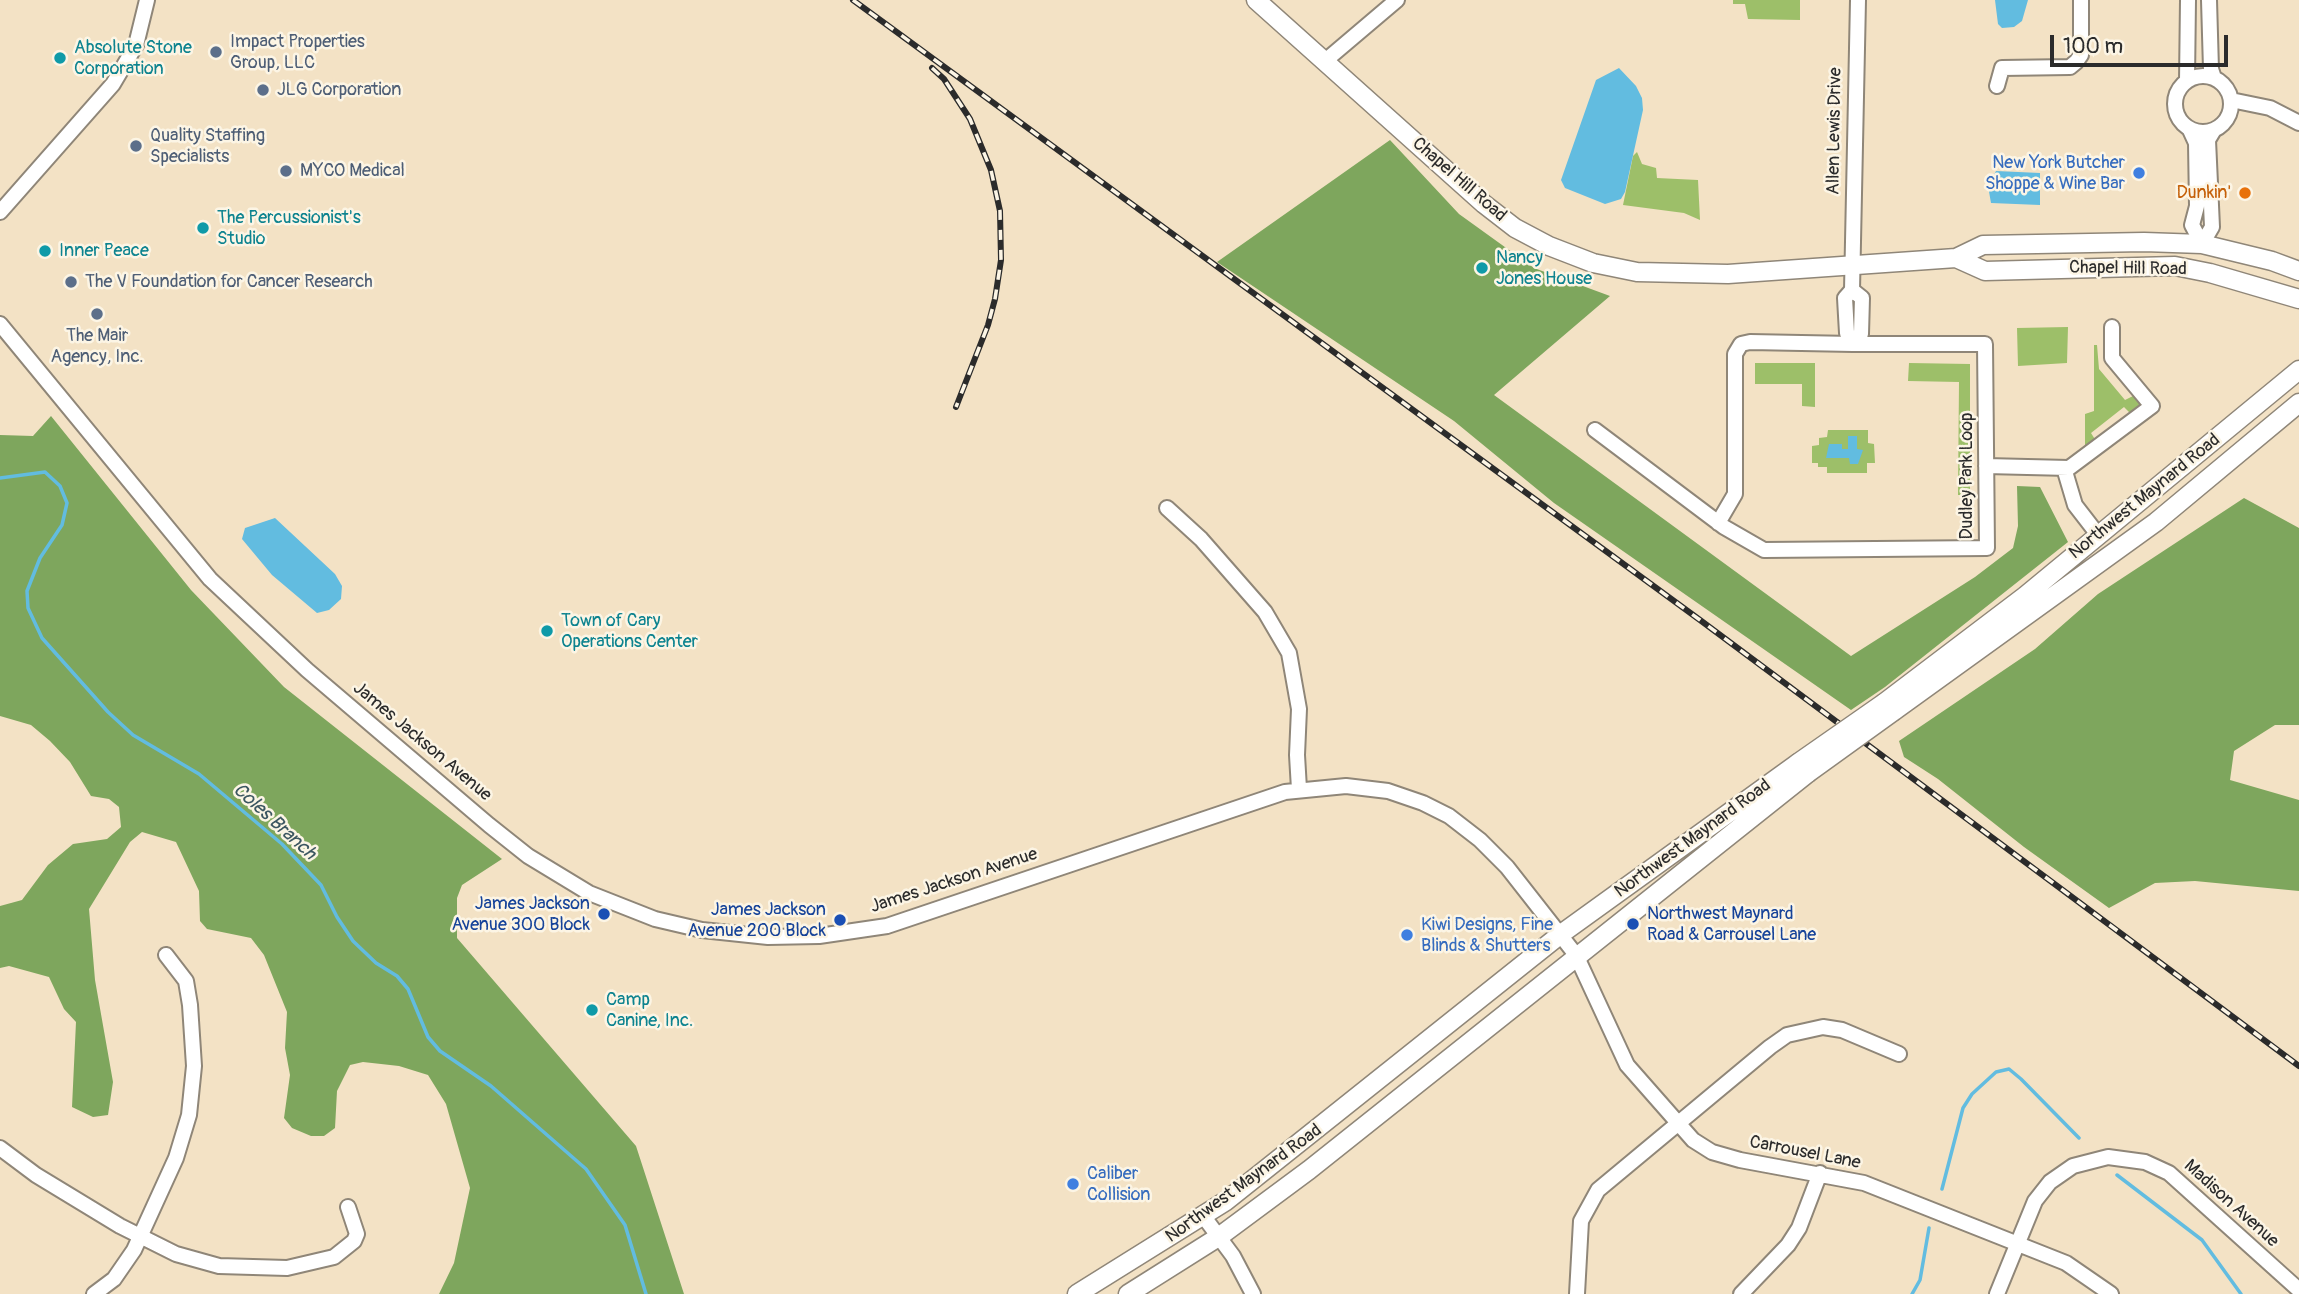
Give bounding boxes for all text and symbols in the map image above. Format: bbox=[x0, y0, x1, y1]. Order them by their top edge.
scale bar bbox=[2054, 21, 2232, 65]
place label: Impact Properties Group, LLC bbox=[230, 31, 365, 74]
text: 100 m bbox=[2063, 33, 2123, 60]
place label: Absolute Stone Corporation bbox=[74, 37, 192, 80]
marker: Impact Properties Group, LLC bbox=[208, 44, 224, 60]
marker: Absolute Stone Corporation bbox=[52, 50, 68, 66]
street label: Allen Lewis Drive bbox=[1823, 67, 1847, 195]
place label: JLG Corporation bbox=[277, 79, 401, 101]
marker: JLG Corporation bbox=[255, 82, 271, 98]
place label: Quality Staffing Specialists bbox=[150, 125, 265, 168]
street label: Chapel Hill Road bbox=[1407, 133, 1511, 227]
marker: Quality Staffing Specialists bbox=[128, 138, 144, 154]
place label: New York Butcher Shoppe & Wine Bar bbox=[1985, 152, 2125, 194]
place label: MYCO Medical bbox=[300, 160, 405, 182]
marker: MYCO Medical bbox=[278, 163, 294, 179]
marker: New York Butcher Shoppe & Wine Bar bbox=[2131, 165, 2147, 181]
place label: Dunkin' bbox=[2177, 182, 2231, 204]
marker: Dunkin' bbox=[2237, 185, 2253, 201]
place label: The Percussionist's Studio bbox=[217, 207, 361, 249]
marker: The Percussionist's Studio bbox=[195, 220, 211, 236]
place label: Inner Peace bbox=[59, 240, 149, 262]
marker: Inner Peace bbox=[37, 243, 53, 259]
place label: Nancy Jones House bbox=[1496, 247, 1592, 290]
street label: Chapel Hill Road bbox=[2069, 257, 2187, 281]
marker: Nancy Jones House bbox=[1474, 260, 1490, 276]
place label: The V Foundation for Cancer Research bbox=[85, 271, 373, 293]
marker: The V Foundation for Cancer Research bbox=[63, 274, 79, 290]
marker: The Mair Agency, Inc. bbox=[89, 306, 105, 322]
place label: The Mair Agency, Inc. bbox=[50, 325, 144, 368]
street label: Dudley Park Loop bbox=[1956, 412, 1978, 540]
street label: Northwest Maynard Road bbox=[2065, 430, 2225, 564]
place label: Town of Cary Operations Center bbox=[561, 610, 698, 652]
marker: Town of Cary Operations Center bbox=[539, 623, 555, 639]
street label: James Jackson Avenue bbox=[348, 678, 496, 806]
street label: Northwest Maynard Road bbox=[1611, 775, 1775, 903]
water label: Coles Branch bbox=[228, 779, 320, 865]
street label: James Jackson Avenue bbox=[868, 844, 1040, 918]
place label: James Jackson Avenue 300 Block bbox=[451, 893, 590, 936]
place label: James Jackson Avenue 200 Block bbox=[687, 899, 826, 942]
place label: Northwest Maynard Road & Carrousel Lane bbox=[1647, 903, 1816, 946]
marker: James Jackson Avenue 300 Block bbox=[596, 906, 612, 922]
marker: James Jackson Avenue 200 Block bbox=[832, 912, 848, 928]
place label: Kiwi Designs, Fine Blinds & Shutters bbox=[1421, 914, 1553, 956]
marker: Northwest Maynard Road & Carrousel Lane bbox=[1625, 916, 1641, 932]
marker: Kiwi Designs, Fine Blinds & Shutters bbox=[1399, 927, 1415, 943]
place label: Camp Canine, Inc. bbox=[606, 989, 693, 1032]
marker: Camp Canine, Inc. bbox=[584, 1002, 600, 1018]
street label: Northwest Maynard Road bbox=[1162, 1120, 1326, 1248]
street label: Carrousel Lane bbox=[1748, 1132, 1862, 1174]
street label: Madison Avenue bbox=[2179, 1156, 2283, 1252]
place label: Caliber Collision bbox=[1087, 1163, 1150, 1206]
marker: Caliber Collision bbox=[1065, 1176, 1081, 1192]

